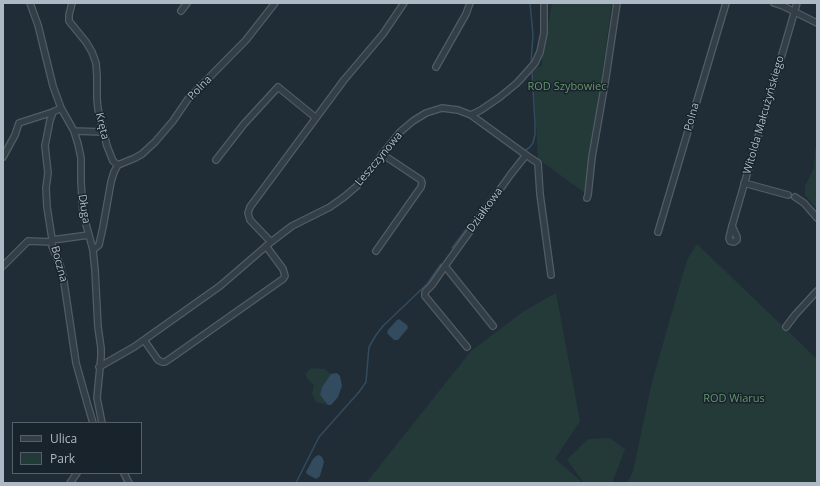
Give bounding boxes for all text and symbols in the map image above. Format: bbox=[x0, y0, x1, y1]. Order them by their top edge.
street label: Witolda Małcużyńskiego bbox=[741, 54, 787, 176]
street label: Polna bbox=[185, 73, 215, 103]
park label: ROD Szybowiec bbox=[528, 80, 606, 94]
street label: Polna bbox=[682, 101, 702, 133]
street label: Kręta bbox=[92, 111, 112, 141]
street label: Leszczynowa bbox=[353, 129, 405, 189]
street label: Działkowa bbox=[464, 185, 506, 235]
street label: Długa bbox=[75, 193, 93, 225]
street label: Boczna bbox=[48, 244, 70, 284]
park label: ROD Wiarus bbox=[703, 392, 765, 406]
legend bbox=[12, 422, 142, 474]
text: Ulica bbox=[50, 430, 77, 447]
text: Park bbox=[50, 450, 75, 467]

